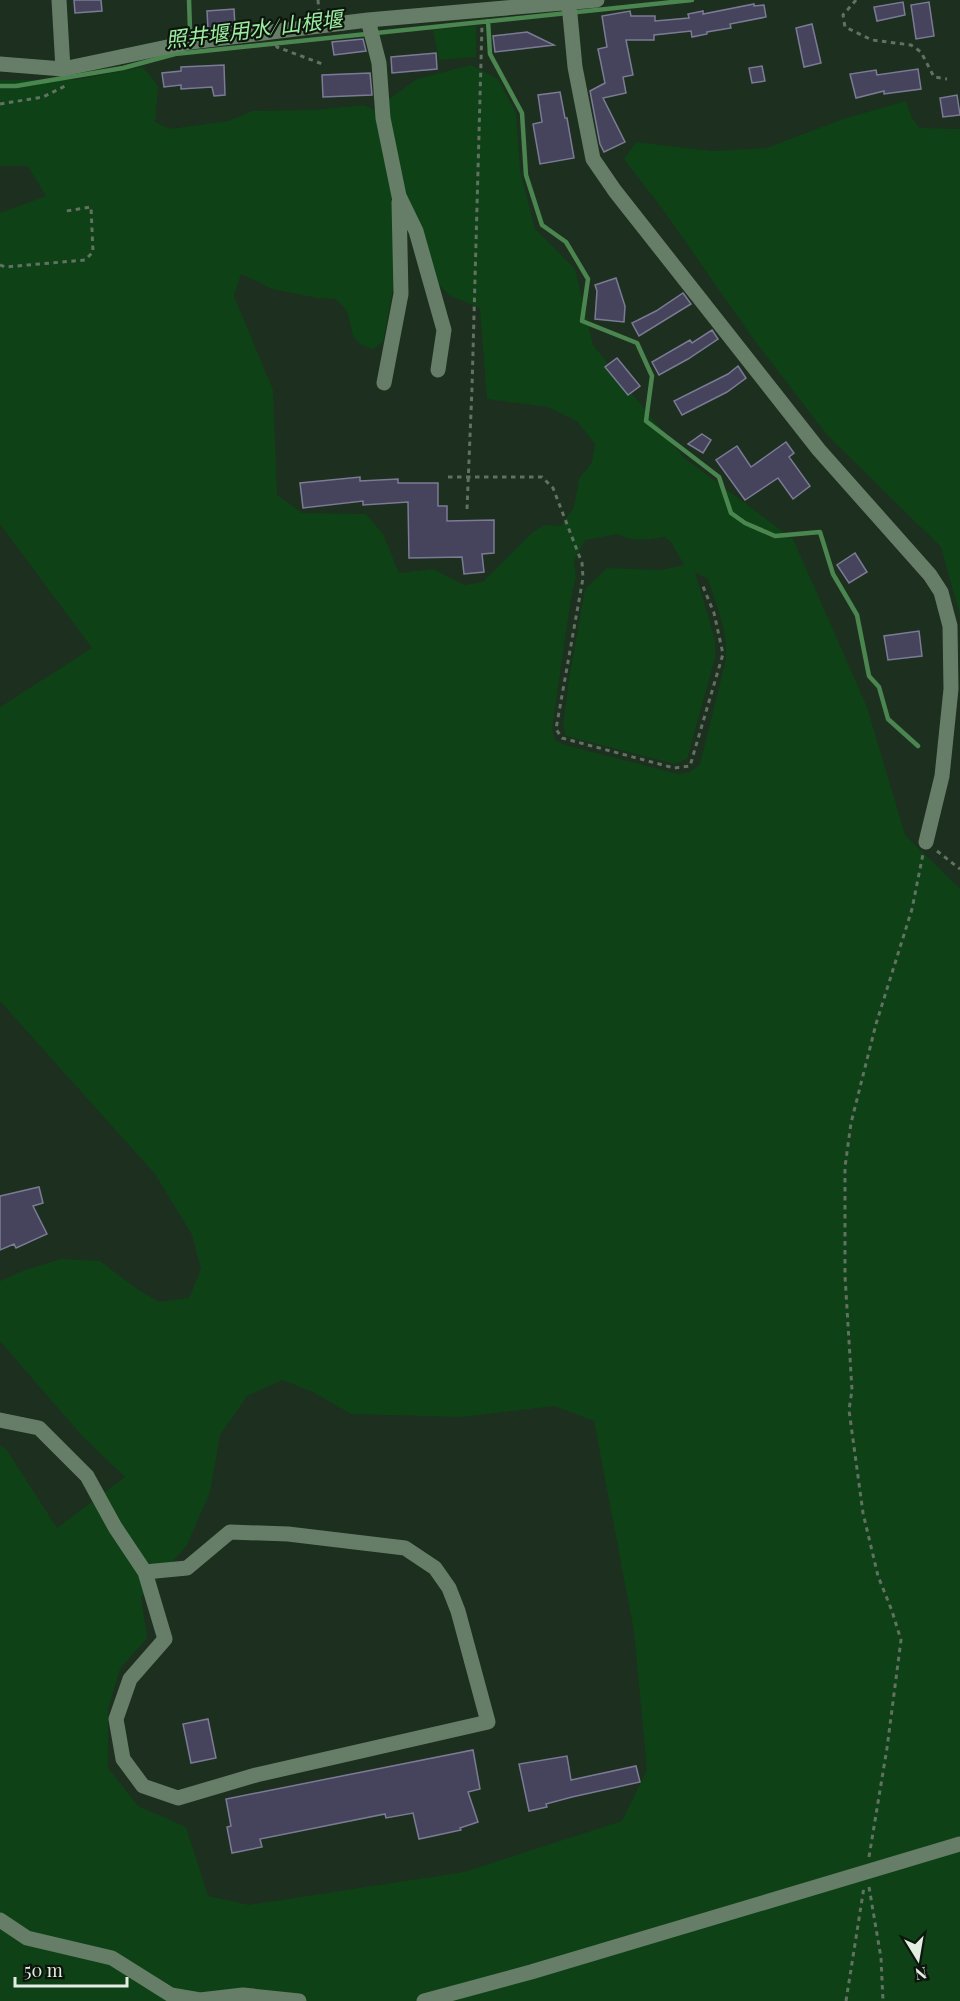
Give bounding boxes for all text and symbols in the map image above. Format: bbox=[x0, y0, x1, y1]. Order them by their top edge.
water label: 照井堰用水/山根堰 bbox=[164, 3, 348, 53]
north arrow bbox=[888, 1929, 948, 1989]
scale bar bbox=[15, 1950, 128, 1988]
text: 50 m bbox=[24, 1958, 63, 1982]
text: N bbox=[913, 1963, 929, 1986]

